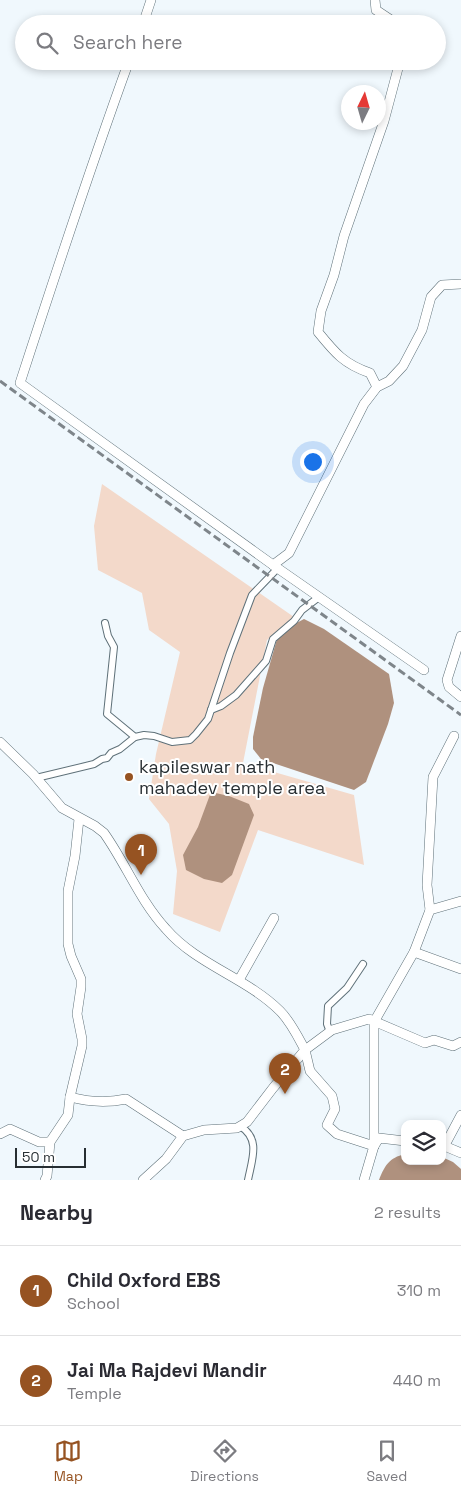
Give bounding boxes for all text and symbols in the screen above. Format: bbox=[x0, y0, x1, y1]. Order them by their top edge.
search box bbox=[15, 15, 446, 70]
icon: search bbox=[33, 29, 61, 57]
text: Search here bbox=[73, 30, 183, 55]
north arrow bbox=[341, 85, 386, 130]
your location bbox=[300, 449, 326, 475]
place label: kapileswar nath mahadev temple area bbox=[139, 755, 325, 799]
marker: kapileswar nath mahadev temple area bbox=[123, 771, 135, 783]
pin: 1 bbox=[125, 834, 157, 875]
pin: 2 bbox=[269, 1053, 301, 1094]
map controls bbox=[401, 1120, 446, 1165]
button: layers bbox=[401, 1120, 446, 1165]
scale bar bbox=[15, 1145, 86, 1168]
text: 50 m bbox=[22, 1148, 55, 1166]
text: Nearby bbox=[20, 1199, 93, 1226]
text: 2 results bbox=[374, 1202, 441, 1223]
text: Child Oxford EBS bbox=[67, 1268, 220, 1293]
text: 1 bbox=[32, 1280, 40, 1301]
text: 310 m bbox=[397, 1280, 441, 1301]
text: School bbox=[67, 1293, 120, 1314]
text: Jai Ma Rajdevi Mandir bbox=[67, 1358, 267, 1383]
text: 2 bbox=[31, 1370, 41, 1391]
text: 440 m bbox=[393, 1370, 441, 1391]
text: Temple bbox=[67, 1383, 122, 1404]
tab: Map bbox=[54, 1437, 83, 1485]
tab: Directions bbox=[190, 1437, 259, 1485]
tab: Saved bbox=[366, 1437, 407, 1485]

